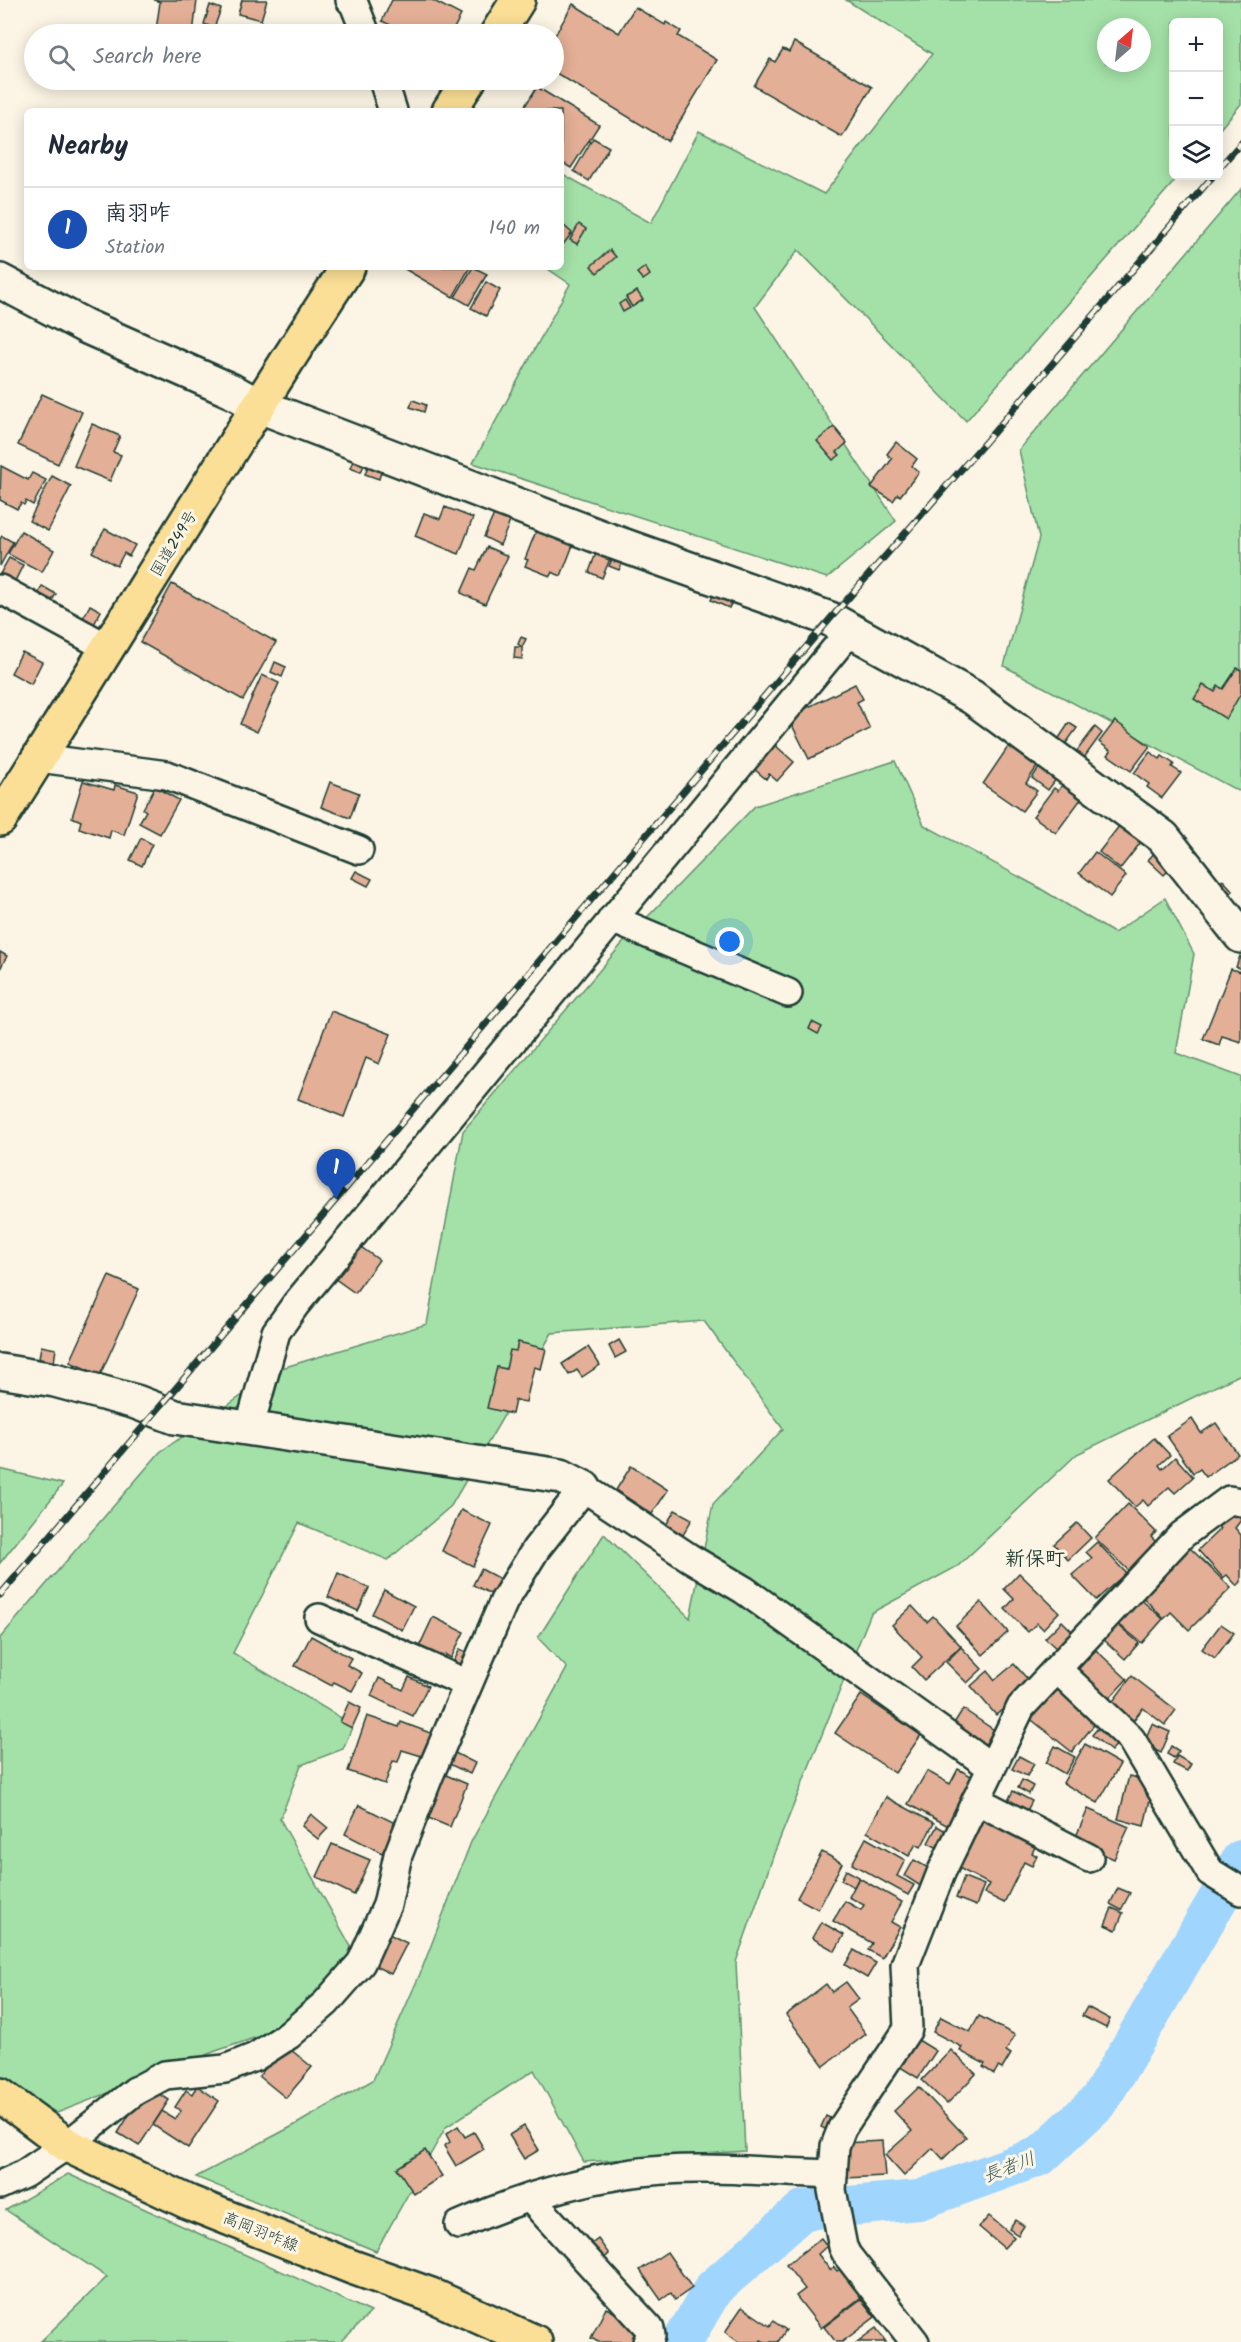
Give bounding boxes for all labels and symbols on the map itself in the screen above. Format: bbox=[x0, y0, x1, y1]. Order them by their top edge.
north arrow bbox=[1097, 18, 1151, 72]
street label: 国道249号 bbox=[145, 506, 204, 582]
your location bbox=[715, 927, 744, 956]
pin: 1 bbox=[316, 1150, 356, 1199]
district label: 新保町 bbox=[1005, 1544, 1065, 1576]
water label: 長者川 bbox=[979, 2145, 1040, 2192]
street label: 高岡羽咋線 bbox=[219, 2206, 302, 2259]

